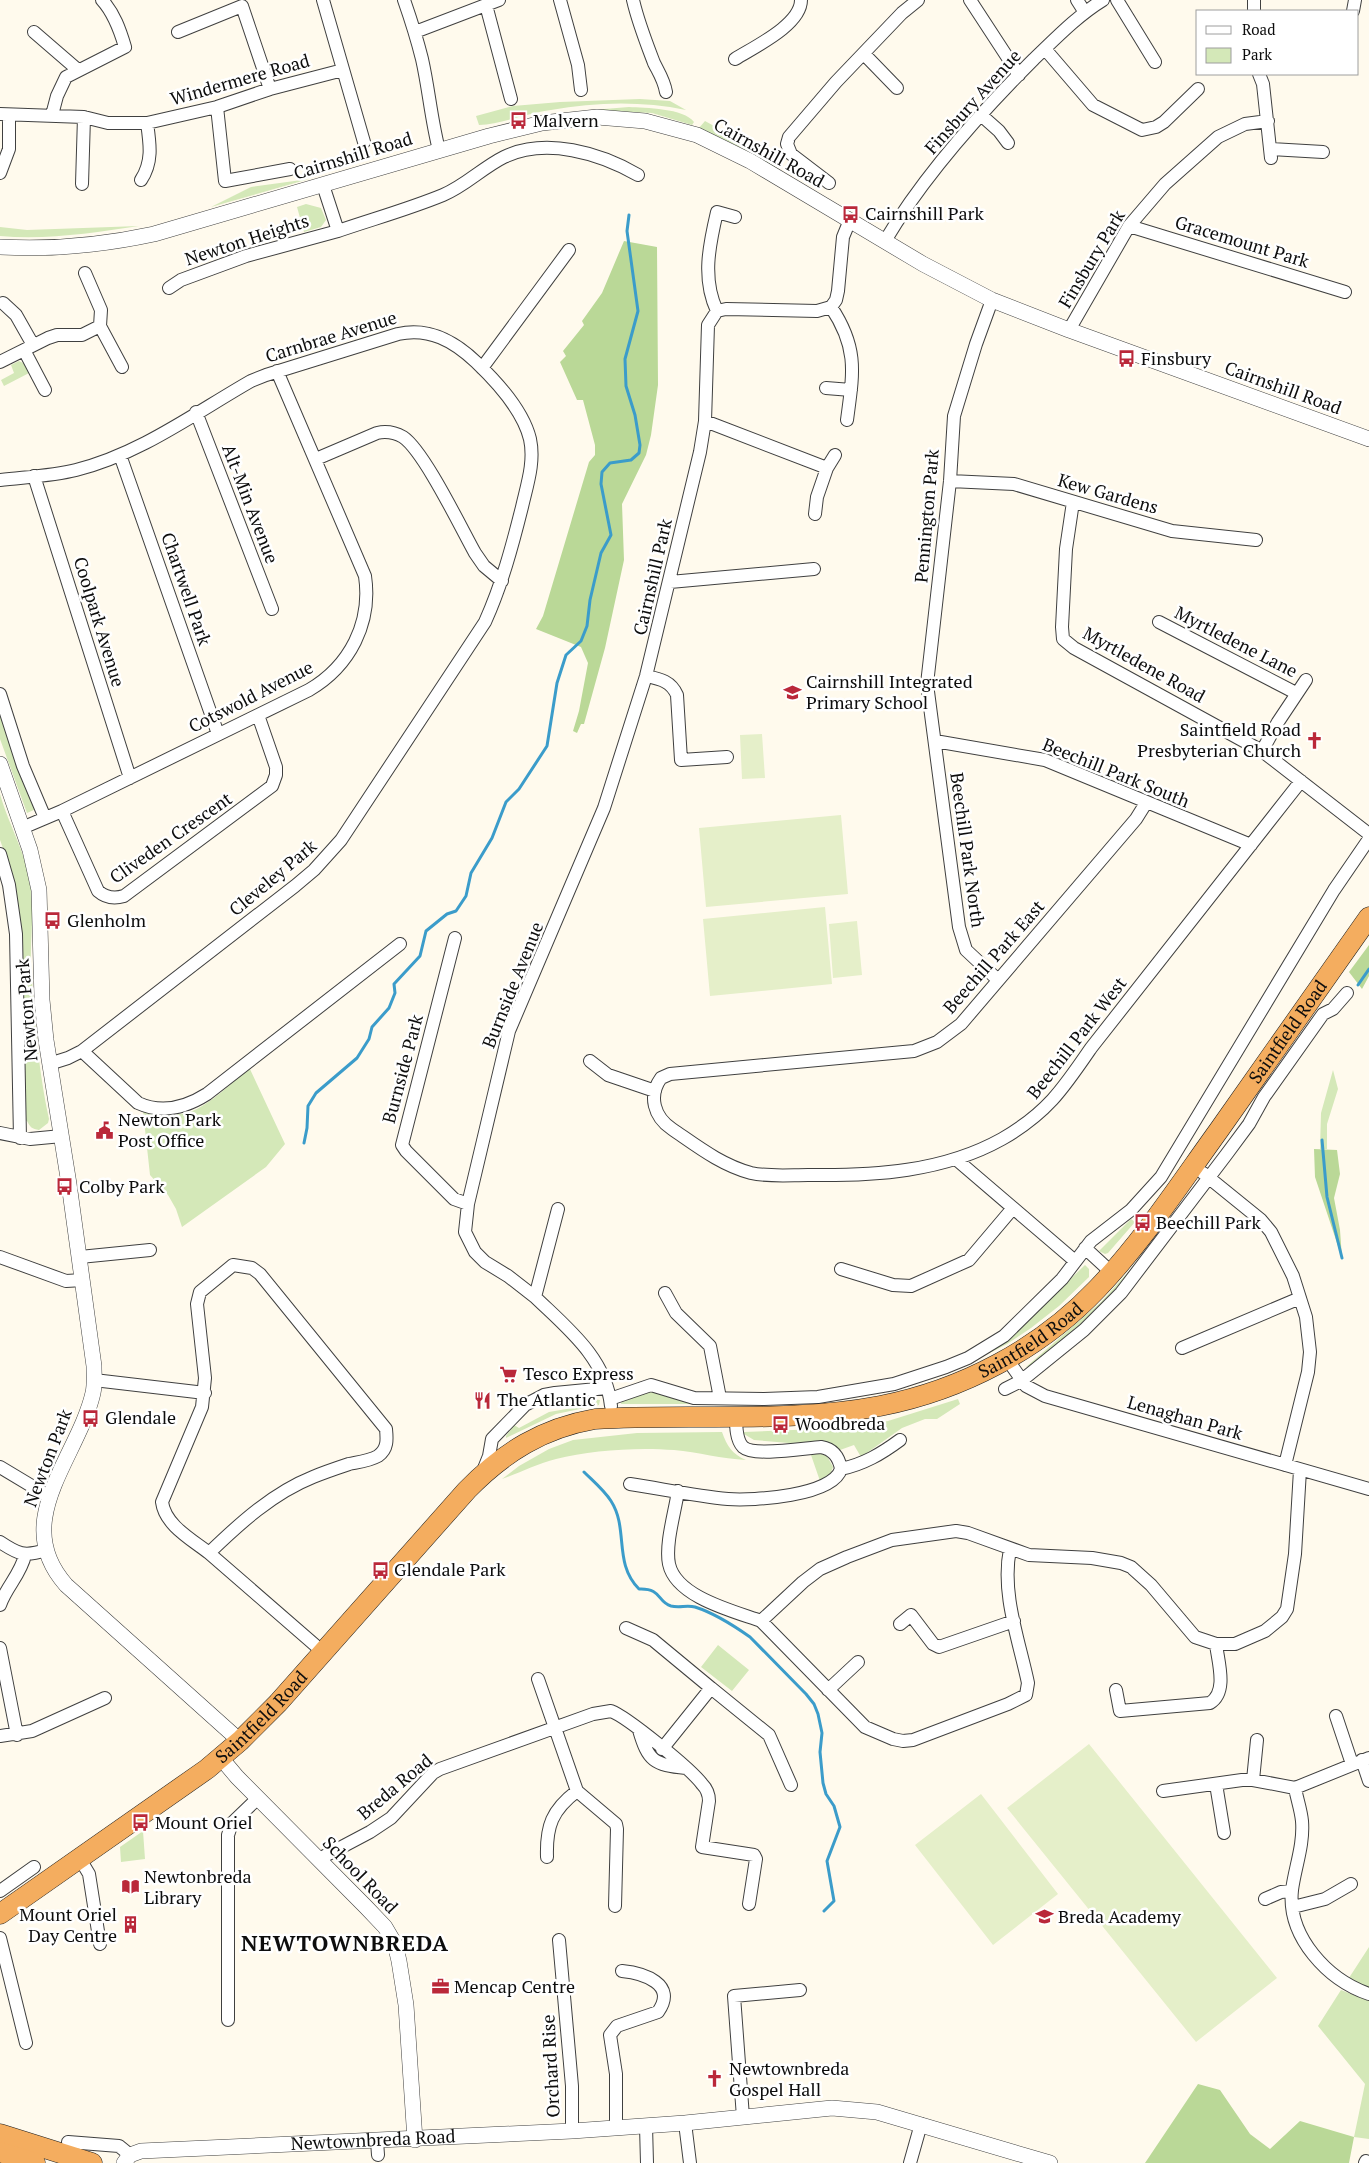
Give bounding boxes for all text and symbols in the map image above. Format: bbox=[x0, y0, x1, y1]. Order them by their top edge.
legend bbox=[1196, 10, 1359, 75]
text: Road bbox=[1242, 19, 1275, 39]
street label: Finsbury Avenue bbox=[919, 44, 1026, 159]
text: Park bbox=[1242, 44, 1272, 64]
street label: Windermere Road bbox=[167, 48, 312, 110]
place label: Malvern bbox=[533, 108, 599, 132]
bus stop icon: Malvern bbox=[509, 111, 529, 131]
street label: Cairnshill Road bbox=[710, 112, 829, 192]
street label: Cairnshill Road bbox=[290, 126, 415, 184]
place label: Cairnshill Park bbox=[865, 201, 984, 225]
bus stop icon: Cairnshill Park bbox=[841, 204, 861, 224]
street label: Finsbury Park bbox=[1052, 204, 1130, 312]
street label: Newton Heights bbox=[182, 208, 312, 270]
street label: Gracemount Park bbox=[1172, 209, 1313, 273]
street label: Carnbrae Avenue bbox=[262, 305, 399, 367]
place label: Finsbury bbox=[1141, 346, 1212, 370]
bus stop icon: Finsbury bbox=[1117, 349, 1137, 369]
street label: Cairnshill Road bbox=[1222, 355, 1345, 419]
street label: Alt-Min Avenue bbox=[217, 441, 285, 567]
street label: Pennington Park bbox=[908, 447, 944, 584]
street label: Kew Gardens bbox=[1055, 467, 1161, 519]
street label: Cairnshill Park bbox=[627, 516, 677, 637]
street label: Chartwell Park bbox=[156, 529, 218, 649]
street label: Coolpark Avenue bbox=[69, 554, 131, 690]
street label: Myrtledene Lane bbox=[1171, 600, 1302, 682]
street label: Myrtledene Road bbox=[1079, 621, 1210, 708]
street label: Cotswold Avenue bbox=[184, 654, 317, 738]
place label: Cairnshill Integrated Primary School bbox=[806, 669, 973, 714]
school or university icon: Cairnshill Integrated Primary School bbox=[782, 682, 802, 702]
place label: Saintfield Road Presbyterian Church bbox=[1137, 717, 1301, 762]
church icon: Saintfield Road Presbyterian Church bbox=[1305, 730, 1325, 750]
street label: Beechill Park South bbox=[1039, 732, 1194, 813]
street label: Beechill Park North bbox=[945, 771, 991, 929]
street label: Cliveden Crescent bbox=[104, 786, 237, 888]
street label: Cleveley Park bbox=[224, 833, 322, 921]
street label: Beechill Park East bbox=[937, 894, 1049, 1018]
place label: Glenholm bbox=[67, 908, 146, 932]
bus stop icon: Glenholm bbox=[43, 911, 63, 931]
street label: Burnside Avenue bbox=[476, 918, 548, 1051]
street label: Newton Park bbox=[9, 957, 42, 1062]
street label: Beechill Park West bbox=[1021, 971, 1132, 1103]
street label: Saintfield Road bbox=[1242, 975, 1332, 1088]
street label: Burnside Park bbox=[376, 1011, 428, 1126]
place label: Newton Park Post Office bbox=[118, 1107, 222, 1152]
public building icon: Newton Park Post Office bbox=[94, 1120, 114, 1140]
place label: Colby Park bbox=[79, 1174, 165, 1198]
bus stop icon: Colby Park bbox=[55, 1177, 75, 1197]
place label: Beechill Park bbox=[1156, 1210, 1261, 1234]
bus stop icon: Beechill Park bbox=[1132, 1213, 1152, 1233]
street label: Saintfield Road bbox=[974, 1296, 1087, 1383]
place label: Tesco Express bbox=[523, 1361, 634, 1385]
supermarket icon: Tesco Express bbox=[499, 1364, 519, 1384]
place label: The Atlantic bbox=[497, 1387, 596, 1411]
street label: Lenaghan Park bbox=[1125, 1389, 1246, 1445]
restaurant icon: The Atlantic bbox=[473, 1390, 493, 1410]
street label: Newton Park bbox=[17, 1405, 77, 1510]
place label: Glendale bbox=[105, 1405, 176, 1429]
bus stop icon: Glendale bbox=[81, 1408, 101, 1428]
place label: Woodbreda bbox=[795, 1411, 885, 1435]
bus stop icon: Woodbreda bbox=[771, 1414, 791, 1434]
place label: Glendale Park bbox=[394, 1557, 506, 1581]
bus stop icon: Glendale Park bbox=[370, 1560, 390, 1580]
street label: Saintfield Road bbox=[210, 1665, 312, 1768]
street label: Breda Road bbox=[352, 1748, 437, 1825]
place label: Mount Oriel bbox=[155, 1810, 253, 1834]
bus stop icon: Mount Oriel bbox=[131, 1813, 151, 1833]
street label: School Road bbox=[318, 1831, 404, 1918]
place label: Newtonbreda Library bbox=[144, 1864, 252, 1909]
library icon: Newtonbreda Library bbox=[120, 1877, 140, 1897]
place label: Mount Oriel Day Centre bbox=[19, 1902, 117, 1947]
place label: Breda Academy bbox=[1058, 1904, 1182, 1928]
school or university icon: Breda Academy bbox=[1034, 1907, 1054, 1927]
building icon: Mount Oriel Day Centre bbox=[121, 1915, 141, 1935]
district label: NEWTOWNBREDA bbox=[241, 1928, 449, 1957]
place label: Mencap Centre bbox=[454, 1974, 575, 1998]
office icon: Mencap Centre bbox=[430, 1977, 450, 1997]
street label: Orchard Rise bbox=[535, 2014, 565, 2118]
place label: Newtownbreda Gospel Hall bbox=[729, 2056, 849, 2101]
church icon: Newtownbreda Gospel Hall bbox=[705, 2069, 725, 2089]
street label: Newtownbreda Road bbox=[290, 2123, 456, 2155]

